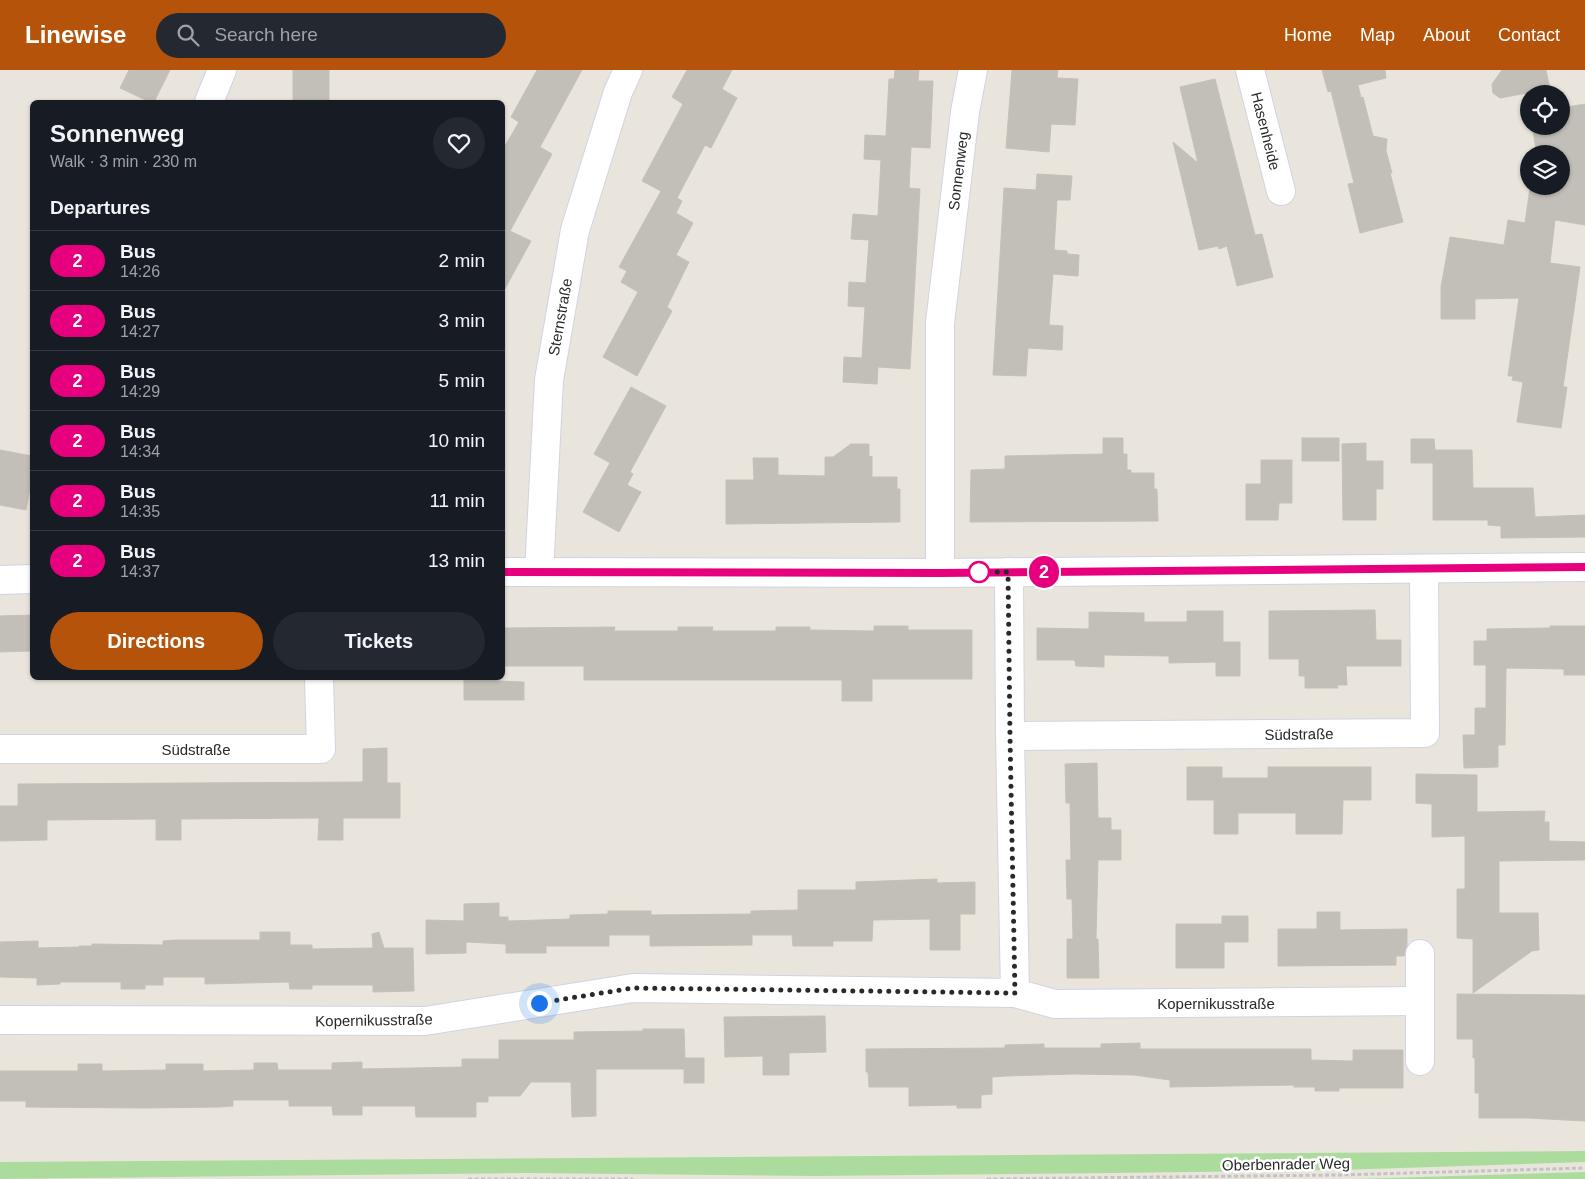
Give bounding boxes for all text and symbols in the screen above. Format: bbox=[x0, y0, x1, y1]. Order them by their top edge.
search box bbox=[156, 13, 506, 58]
text: Linewise bbox=[25, 21, 126, 48]
icon: search bbox=[174, 21, 202, 49]
text: Search here bbox=[214, 24, 318, 45]
text: Home bbox=[1284, 25, 1332, 45]
text: Map bbox=[1360, 25, 1395, 45]
text: About bbox=[1423, 25, 1470, 45]
text: Contact bbox=[1498, 25, 1560, 45]
map controls bbox=[1520, 85, 1570, 195]
button: locate bbox=[1520, 85, 1570, 135]
street label: Hasenheide bbox=[1248, 90, 1284, 172]
button: heart bbox=[433, 117, 485, 169]
text: Sonnenweg bbox=[50, 120, 185, 147]
street label: Sonnenweg bbox=[945, 131, 971, 211]
button: layers bbox=[1520, 145, 1570, 195]
text: Walk · 3 min · 230 m bbox=[50, 153, 197, 170]
text: Departures bbox=[50, 197, 150, 218]
text: Bus bbox=[120, 241, 156, 262]
text: 2 min bbox=[439, 250, 485, 271]
text: 2 bbox=[72, 251, 83, 271]
text: 14:26 bbox=[120, 263, 160, 280]
street label: Sternstraße bbox=[545, 277, 575, 357]
text: Bus bbox=[120, 301, 156, 322]
text: 3 min bbox=[439, 310, 485, 331]
text: 2 bbox=[72, 311, 83, 331]
text: 14:27 bbox=[120, 323, 160, 340]
text: Bus bbox=[120, 361, 156, 382]
text: 5 min bbox=[439, 370, 485, 391]
text: 2 bbox=[72, 371, 83, 391]
text: 14:29 bbox=[120, 383, 160, 400]
text: Bus bbox=[120, 421, 156, 442]
text: 10 min bbox=[428, 430, 485, 451]
text: 2 bbox=[72, 431, 83, 451]
text: 14:34 bbox=[120, 443, 160, 460]
text: Bus bbox=[120, 481, 156, 502]
text: 11 min bbox=[429, 490, 485, 511]
text: 2 bbox=[72, 491, 83, 511]
text: 14:35 bbox=[120, 503, 160, 520]
text: Bus bbox=[120, 541, 156, 562]
text: 13 min bbox=[428, 550, 485, 571]
text: 2 bbox=[72, 551, 83, 571]
line badge: 2 bbox=[1028, 556, 1060, 588]
unlabelled marker bbox=[968, 561, 990, 583]
text: 2 bbox=[1039, 562, 1049, 582]
text: 14:37 bbox=[120, 563, 160, 580]
button: Directions bbox=[50, 612, 263, 670]
button: Tickets bbox=[273, 612, 485, 670]
street label: Südstraße bbox=[1264, 725, 1334, 743]
street label: Südstraße bbox=[161, 741, 231, 758]
your location bbox=[527, 991, 552, 1016]
street label: Kopernikusstraße bbox=[1157, 995, 1275, 1012]
street label: Kopernikusstraße bbox=[315, 1010, 433, 1030]
street label: Oberbenrader Weg bbox=[1222, 1154, 1350, 1174]

